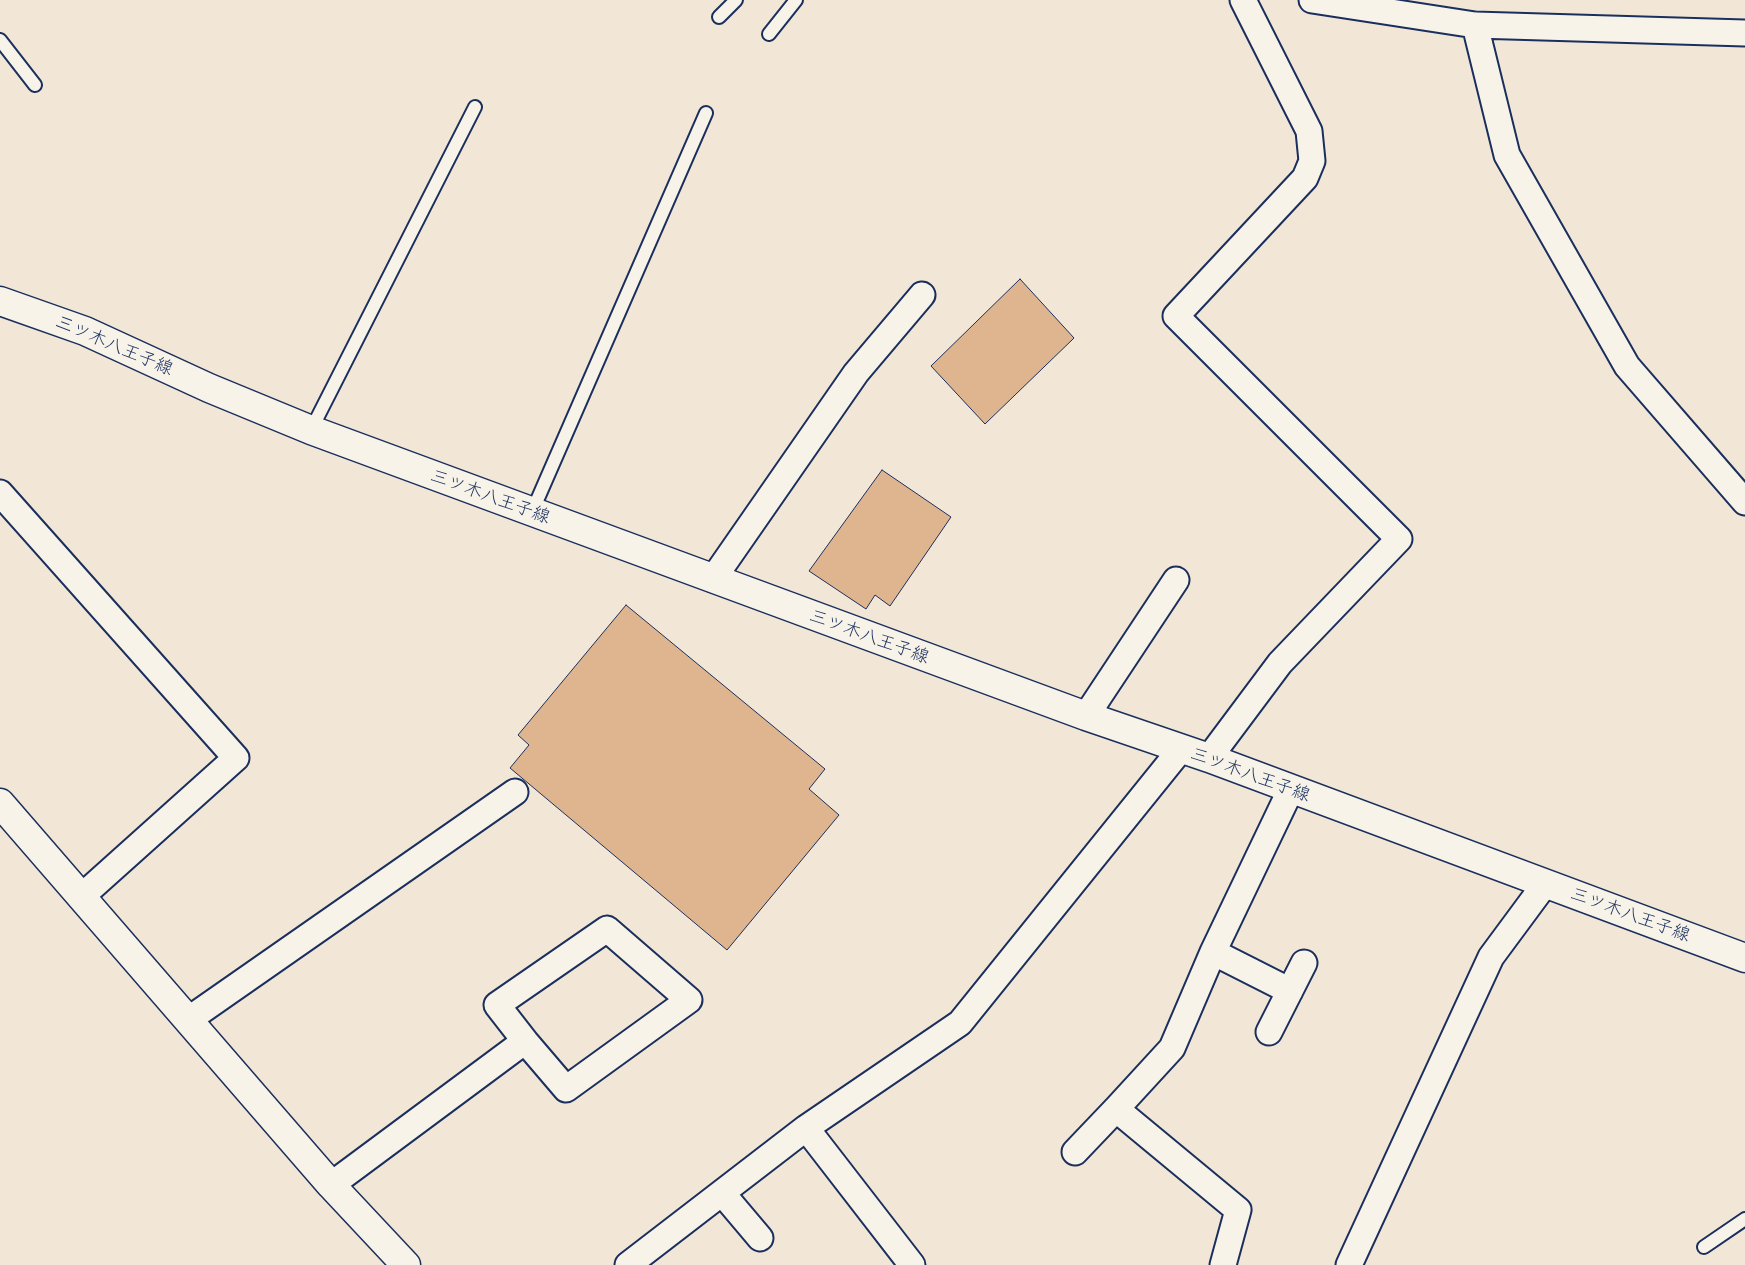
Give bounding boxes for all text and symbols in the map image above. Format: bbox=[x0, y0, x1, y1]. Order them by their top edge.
street label: 三ツ木八王子線 bbox=[52, 311, 176, 381]
street label: 三ツ木八王子線 bbox=[427, 465, 553, 529]
street label: 三ツ木八王子線 bbox=[806, 605, 932, 669]
street label: 三ツ木八王子線 bbox=[1187, 743, 1313, 807]
street label: 三ツ木八王子線 bbox=[1567, 883, 1693, 947]

